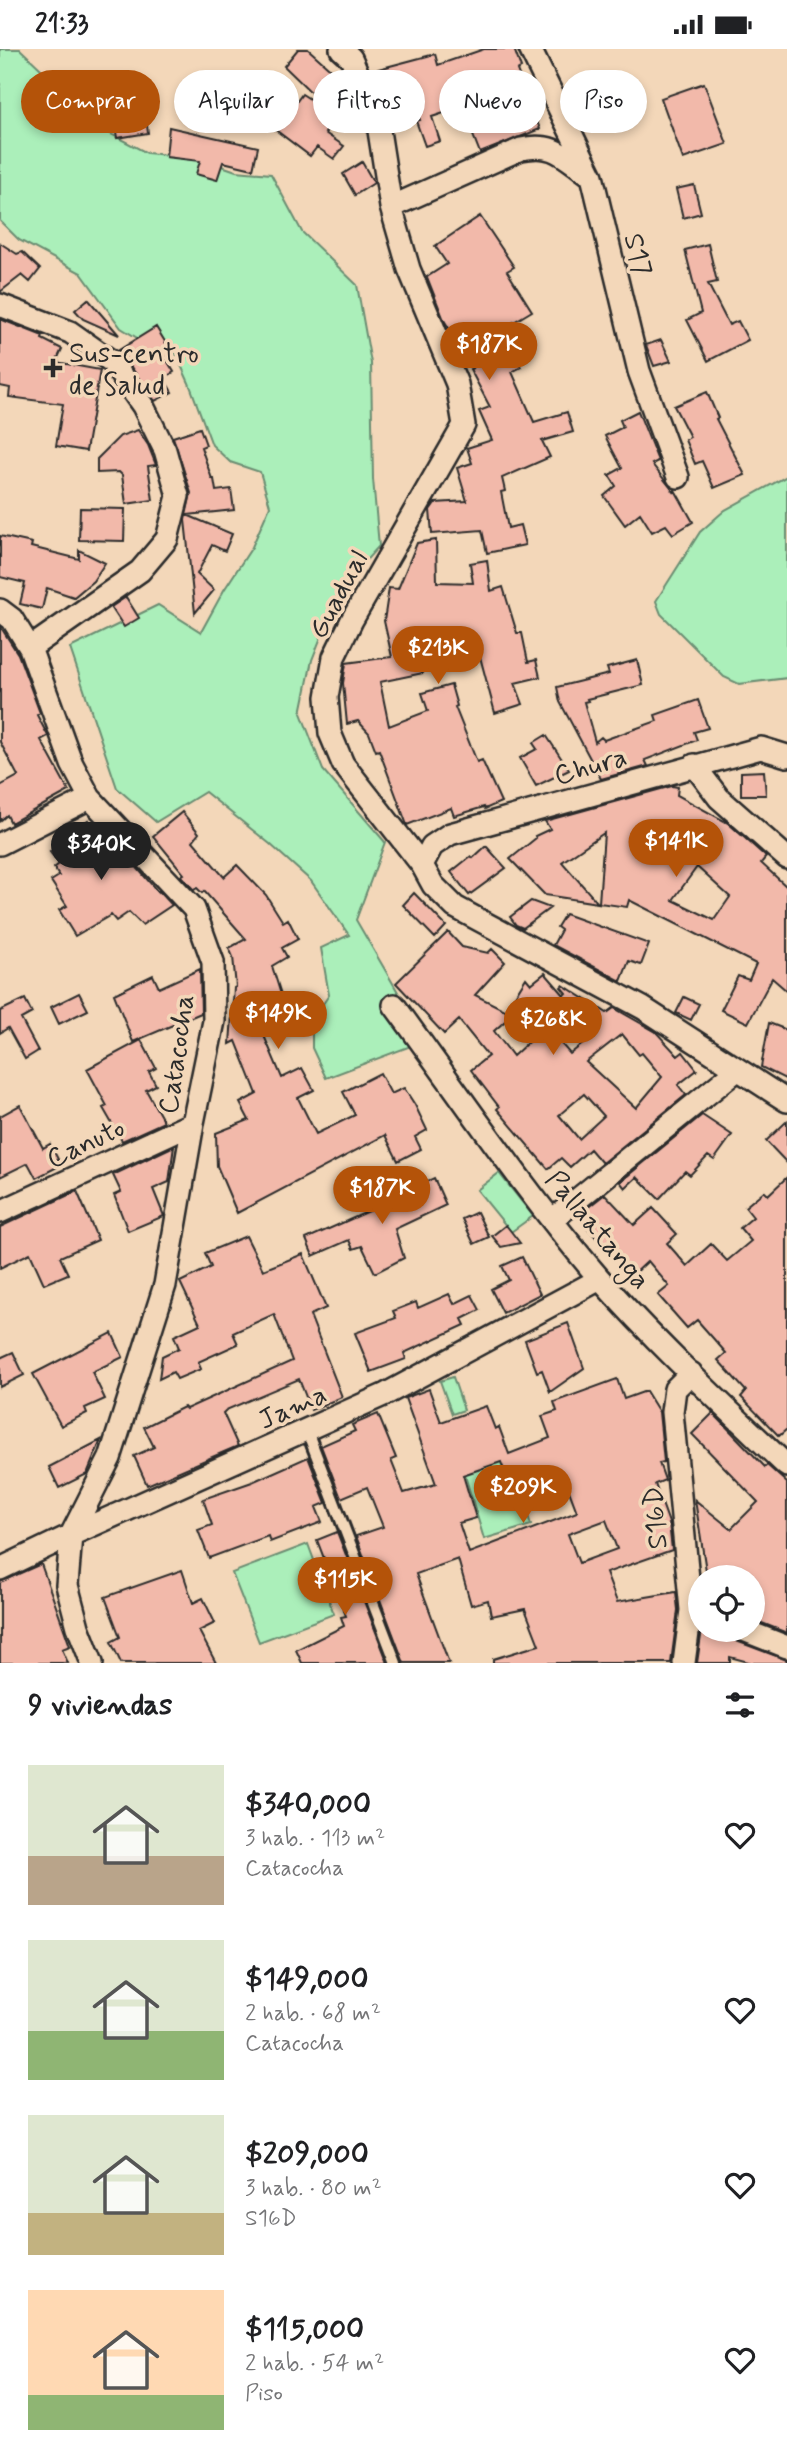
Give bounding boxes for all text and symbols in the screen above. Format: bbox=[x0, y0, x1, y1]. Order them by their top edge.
text: 21:33 bbox=[35, 8, 89, 42]
chip: Comprar bbox=[21, 70, 160, 133]
chip: Alquilar bbox=[174, 70, 299, 133]
chip: Filtros bbox=[313, 70, 425, 133]
chip: Nuevo bbox=[439, 70, 546, 133]
chip: Piso bbox=[560, 70, 647, 133]
street label: S17 bbox=[614, 230, 660, 280]
pin: $187K bbox=[440, 323, 538, 382]
text: $187K bbox=[456, 330, 522, 360]
place label: Sus-centro de Salud bbox=[69, 336, 199, 405]
marker: Sus-centro de Salud bbox=[43, 358, 63, 378]
street label: Guadual bbox=[301, 545, 378, 646]
pin: $213K bbox=[389, 627, 487, 686]
text: $213K bbox=[408, 634, 468, 664]
street label: Chura bbox=[550, 739, 631, 795]
pin: $141K bbox=[627, 819, 725, 879]
pin: $340K bbox=[52, 823, 150, 882]
text: $141K bbox=[645, 827, 707, 857]
text: $340K bbox=[67, 830, 135, 860]
pin: $149K bbox=[229, 991, 327, 1051]
street label: Catacocha bbox=[151, 992, 204, 1117]
pin: $268K bbox=[504, 997, 602, 1057]
text: $149K bbox=[245, 999, 311, 1029]
text: $268K bbox=[520, 1005, 586, 1035]
street label: Canuto bbox=[41, 1110, 131, 1178]
street label: Pallaatanga bbox=[535, 1163, 658, 1299]
pin: $187K bbox=[333, 1167, 431, 1226]
text: $187K bbox=[349, 1174, 415, 1204]
street label: Jama bbox=[253, 1377, 333, 1440]
pin: $209K bbox=[474, 1465, 572, 1525]
text: $209K bbox=[490, 1473, 556, 1503]
street label: S16D bbox=[635, 1485, 678, 1551]
pin: $115K bbox=[296, 1557, 394, 1617]
text: $115K bbox=[314, 1565, 376, 1595]
map controls bbox=[688, 1565, 765, 1642]
button: locate bbox=[688, 1565, 765, 1642]
text: 9 viviendas bbox=[28, 1686, 172, 1725]
icon: filters bbox=[721, 1686, 759, 1724]
text: $340,000 bbox=[245, 1785, 371, 1824]
icon: home bbox=[84, 1793, 168, 1877]
icon: heart bbox=[721, 1816, 759, 1854]
text: 3 hab. · 113 m² bbox=[245, 1824, 385, 1854]
text: Catacocha bbox=[245, 1854, 344, 1884]
text: $149,000 bbox=[245, 1960, 369, 1999]
icon: home bbox=[84, 1968, 168, 2052]
icon: heart bbox=[721, 1991, 759, 2029]
text: 2 hab. · 68 m² bbox=[245, 1999, 381, 2029]
text: Catacocha bbox=[245, 2029, 344, 2059]
text: $209,000 bbox=[245, 2135, 369, 2174]
icon: home bbox=[84, 2143, 168, 2227]
icon: heart bbox=[721, 2166, 759, 2204]
text: 3 hab. · 80 m² bbox=[245, 2174, 382, 2204]
text: S16D bbox=[245, 2204, 297, 2234]
text: $115,000 bbox=[245, 2310, 364, 2349]
icon: home bbox=[84, 2318, 168, 2402]
icon: heart bbox=[721, 2341, 759, 2379]
text: 2 hab. · 54 m² bbox=[245, 2349, 384, 2379]
text: Piso bbox=[245, 2379, 283, 2409]

